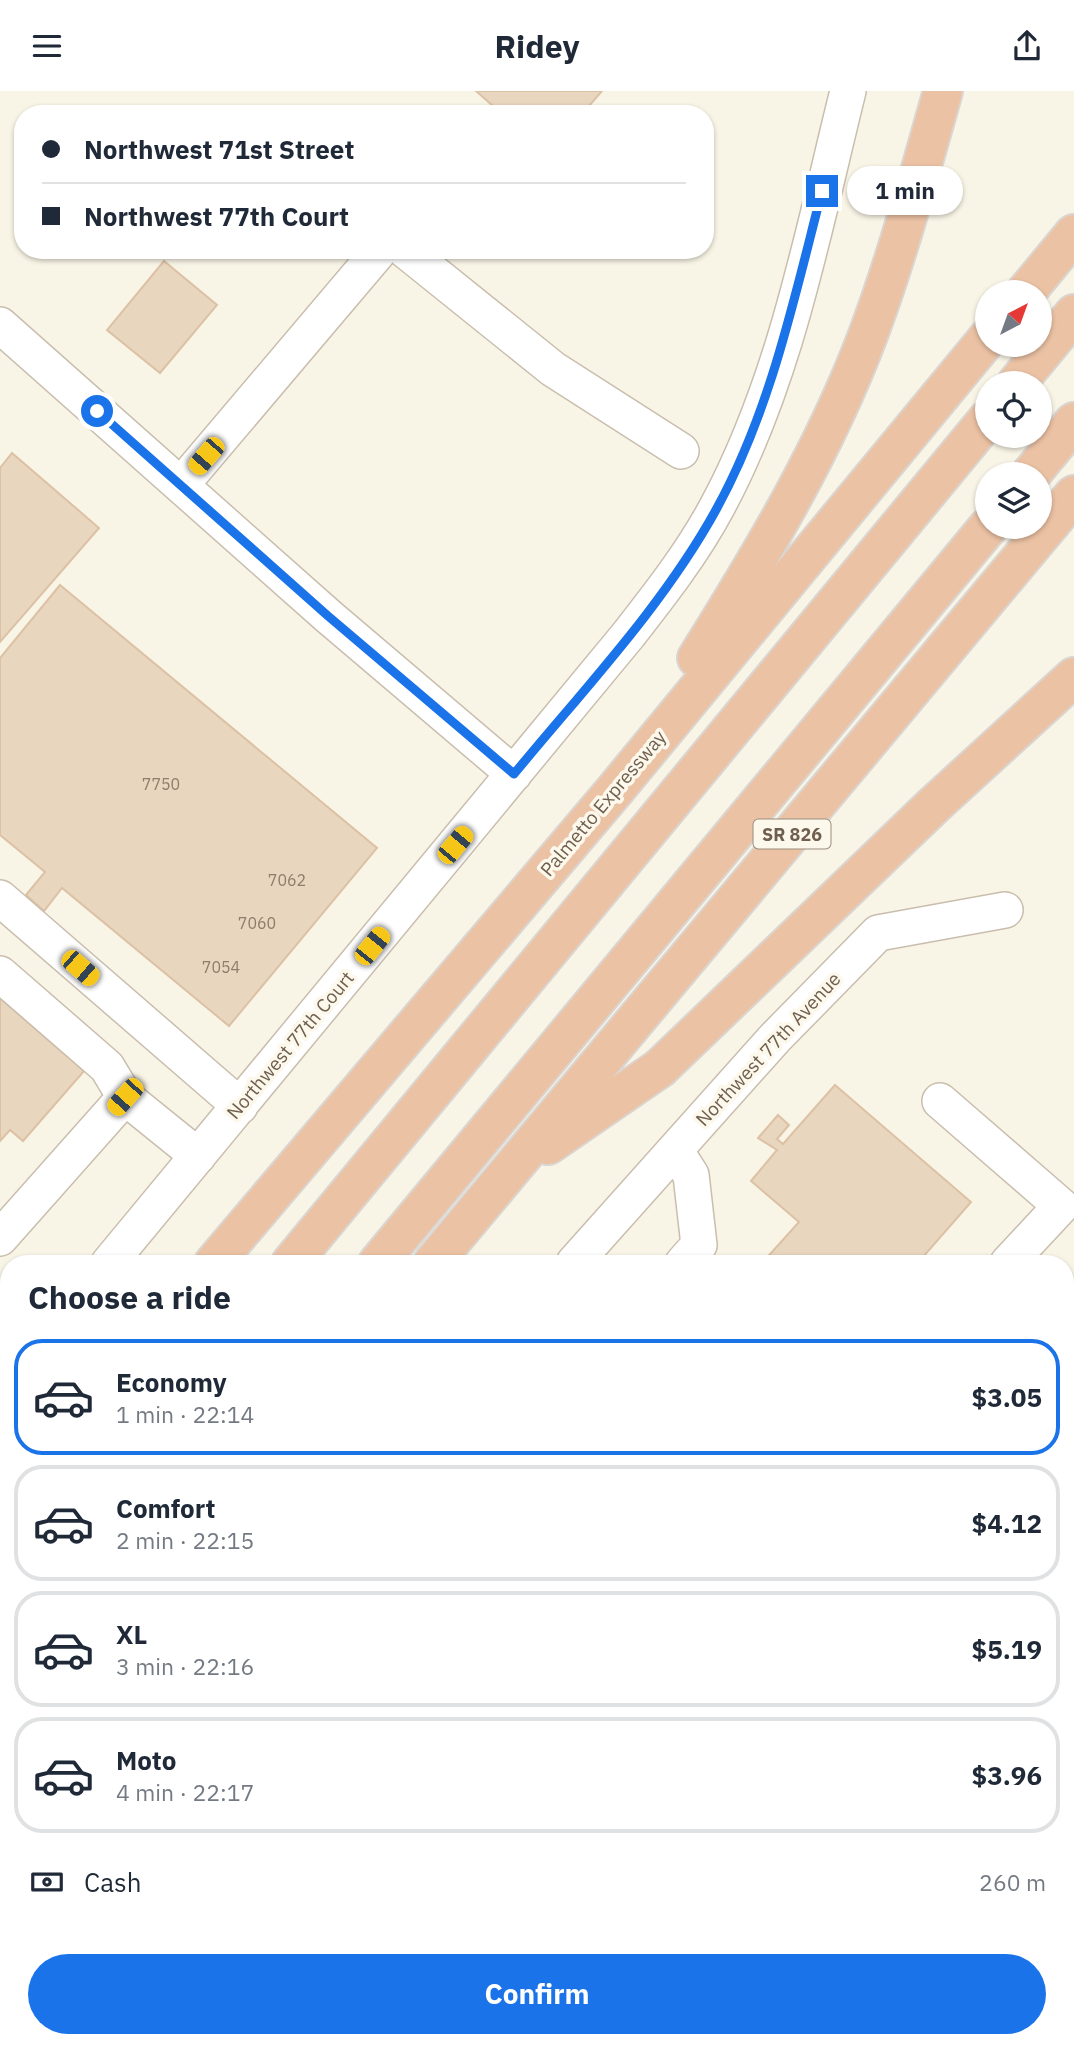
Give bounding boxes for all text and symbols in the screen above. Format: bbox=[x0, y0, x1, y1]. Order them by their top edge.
text: Ridey bbox=[494, 25, 580, 67]
icon: menu bbox=[28, 27, 66, 65]
icon: share bbox=[1008, 27, 1046, 65]
text: Northwest 71st Street bbox=[84, 132, 354, 166]
callout: 1 min bbox=[846, 167, 962, 215]
route end bbox=[806, 175, 838, 207]
text: 1 min bbox=[875, 175, 935, 205]
text: Northwest 77th Court bbox=[84, 199, 349, 233]
north arrow bbox=[975, 280, 1052, 357]
map controls bbox=[975, 280, 1052, 539]
button: locate bbox=[975, 371, 1052, 448]
route start bbox=[81, 395, 113, 427]
car bbox=[185, 433, 228, 479]
button: layers bbox=[975, 462, 1052, 539]
street label: Palmetto Expressway bbox=[535, 725, 671, 881]
house number: 7750 bbox=[142, 774, 180, 794]
road number: SR 826 bbox=[754, 819, 830, 849]
car bbox=[434, 822, 477, 868]
house number: 7062 bbox=[268, 870, 306, 890]
house number: 7060 bbox=[238, 913, 276, 933]
car bbox=[351, 923, 394, 969]
car bbox=[58, 946, 103, 990]
house number: 7054 bbox=[202, 957, 240, 977]
street label: Northwest 77th Court bbox=[221, 966, 359, 1124]
street label: Northwest 77th Avenue bbox=[690, 967, 846, 1131]
car bbox=[104, 1074, 147, 1120]
text: Choose a ride bbox=[28, 1276, 231, 1318]
text: Economy bbox=[116, 1365, 227, 1399]
icon: car bbox=[32, 1366, 95, 1429]
text: $3.05 bbox=[972, 1380, 1042, 1414]
text: 1 min · 22:14 bbox=[116, 1399, 254, 1429]
text: Comfort bbox=[116, 1491, 215, 1525]
icon: car bbox=[32, 1492, 95, 1555]
text: $4.12 bbox=[972, 1506, 1042, 1540]
text: 2 min · 22:15 bbox=[116, 1525, 254, 1555]
text: XL bbox=[116, 1617, 147, 1651]
icon: car bbox=[32, 1618, 95, 1681]
text: $5.19 bbox=[972, 1632, 1042, 1666]
text: 3 min · 22:16 bbox=[116, 1651, 254, 1681]
text: Moto bbox=[116, 1743, 176, 1777]
icon: car bbox=[32, 1744, 95, 1807]
text: $3.96 bbox=[972, 1758, 1042, 1792]
text: 4 min · 22:17 bbox=[116, 1777, 254, 1807]
icon: cash bbox=[28, 1863, 66, 1901]
text: Cash bbox=[84, 1865, 141, 1899]
text: 260 m bbox=[979, 1867, 1046, 1897]
button: Confirm bbox=[28, 1954, 1046, 2034]

